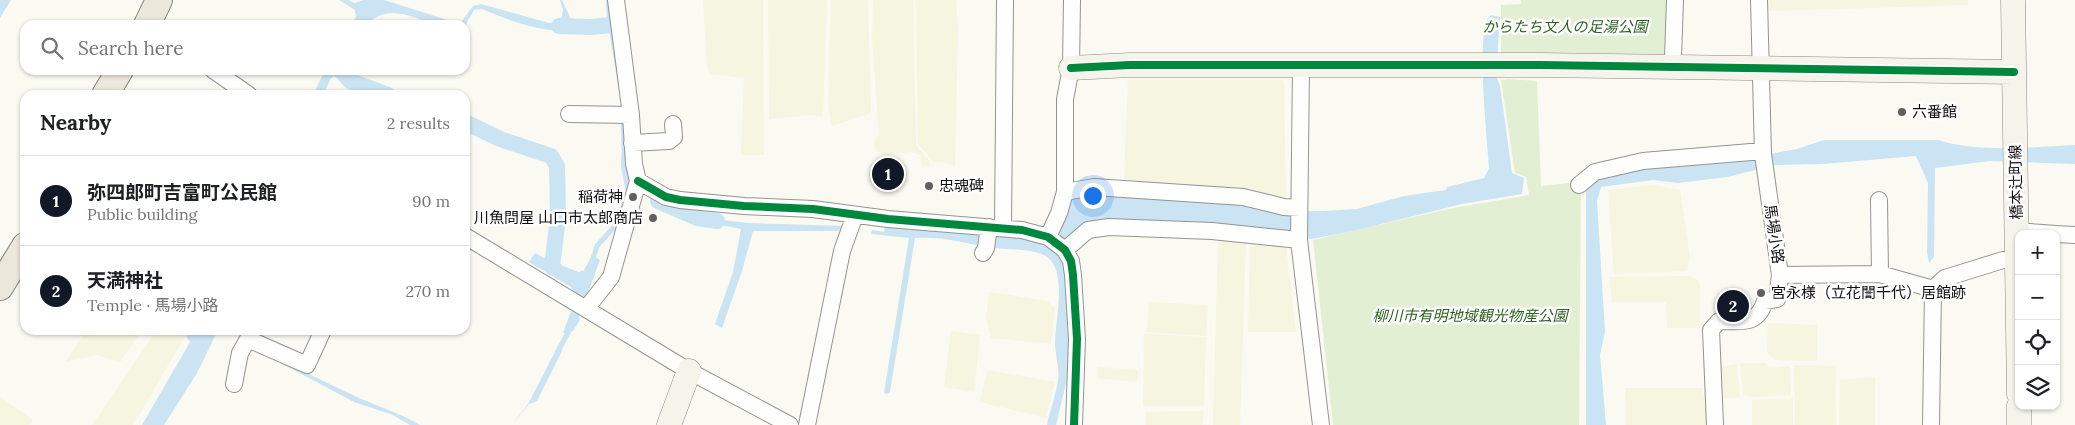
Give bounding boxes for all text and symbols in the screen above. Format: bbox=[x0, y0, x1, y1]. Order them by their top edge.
park label: からたち文人の足湯公園 bbox=[1482, 17, 1649, 36]
search box bbox=[20, 20, 470, 75]
icon: search bbox=[38, 34, 66, 62]
text: Search here bbox=[78, 36, 184, 60]
place label: 六番館 bbox=[1912, 102, 1957, 121]
marker: 六番館 bbox=[1896, 106, 1908, 118]
text: Nearby bbox=[40, 109, 111, 136]
text: 2 results bbox=[387, 113, 450, 133]
street label: 橋本辻町線 bbox=[2005, 144, 2026, 220]
pin: 1 bbox=[872, 155, 904, 193]
place label: 忠魂碑 bbox=[939, 176, 984, 195]
text: 弥四郎町吉富町公民館 bbox=[87, 180, 277, 204]
marker: 忠魂碑 bbox=[923, 180, 935, 192]
your location bbox=[1080, 183, 1106, 209]
place label: 稲荷神 bbox=[578, 187, 623, 206]
text: 1 bbox=[53, 191, 59, 211]
text: 90 m bbox=[412, 191, 450, 211]
marker: 稲荷神 bbox=[627, 191, 639, 203]
street label: 馬場小路 bbox=[1761, 203, 1788, 265]
text: Public building bbox=[87, 204, 197, 224]
place label: 川魚問屋 山口市太郎商店 bbox=[474, 208, 643, 227]
marker: 川魚問屋 山口市太郎商店 bbox=[647, 212, 659, 224]
map controls bbox=[2015, 230, 2060, 410]
button: + bbox=[2015, 230, 2060, 275]
text: 天満神社 bbox=[87, 268, 163, 292]
button: − bbox=[2015, 275, 2060, 320]
text: 2 bbox=[52, 281, 60, 301]
text: 270 m bbox=[406, 281, 450, 301]
place label: 宮永様（立花誾千代）居館跡 bbox=[1771, 283, 1966, 302]
pin: 2 bbox=[1717, 287, 1749, 325]
marker: 宮永様（立花誾千代）居館跡 bbox=[1755, 287, 1767, 299]
text: Temple · 馬場小路 bbox=[87, 295, 218, 315]
park label: 柳川市有明地域観光物産公園 bbox=[1372, 306, 1569, 325]
button: locate bbox=[2015, 320, 2060, 365]
button: layers bbox=[2015, 365, 2060, 410]

